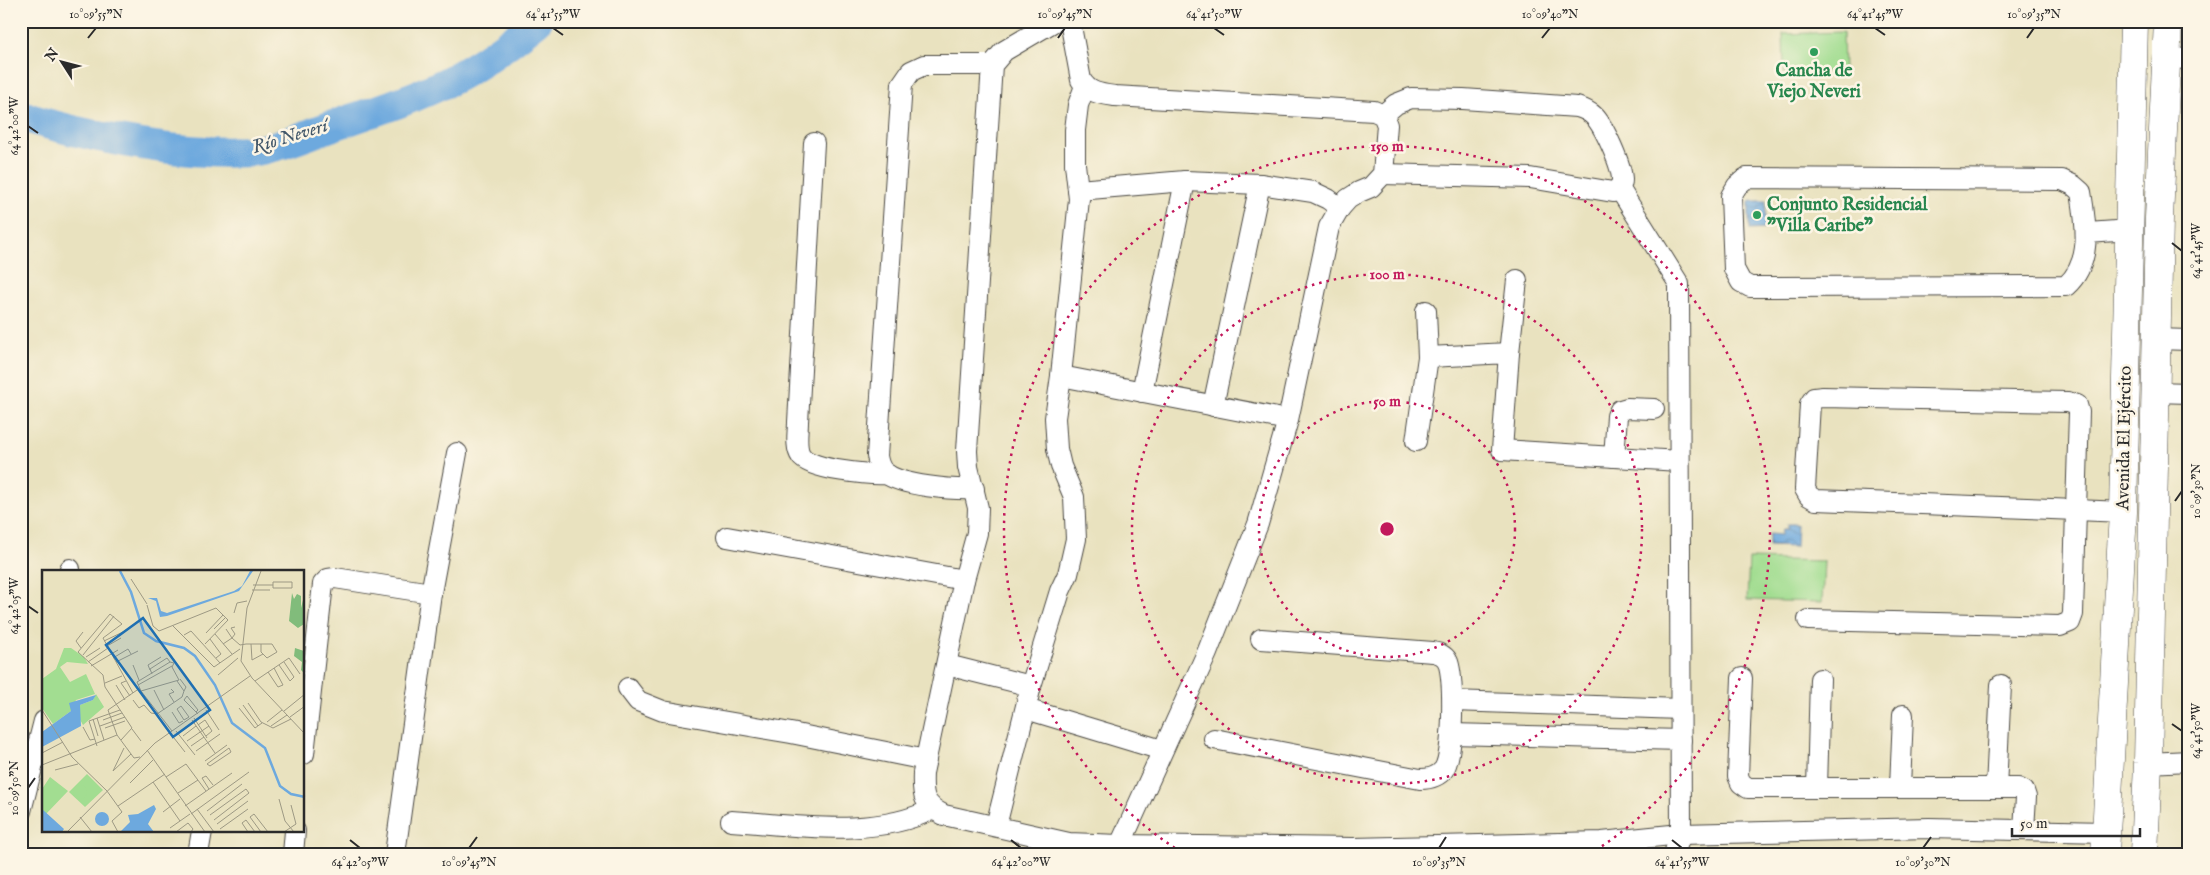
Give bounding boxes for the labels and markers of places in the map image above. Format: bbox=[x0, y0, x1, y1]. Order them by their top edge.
marker: Cancha de Viejo Neveri bbox=[1808, 46, 1820, 58]
place label: Cancha de Viejo Neveri bbox=[1766, 60, 1861, 104]
place label: Conjunto Residencial "Villa Caribe" bbox=[1767, 194, 1929, 238]
marker: Conjunto Residencial "Villa Caribe" bbox=[1751, 209, 1763, 221]
centre of rings bbox=[1378, 520, 1396, 538]

